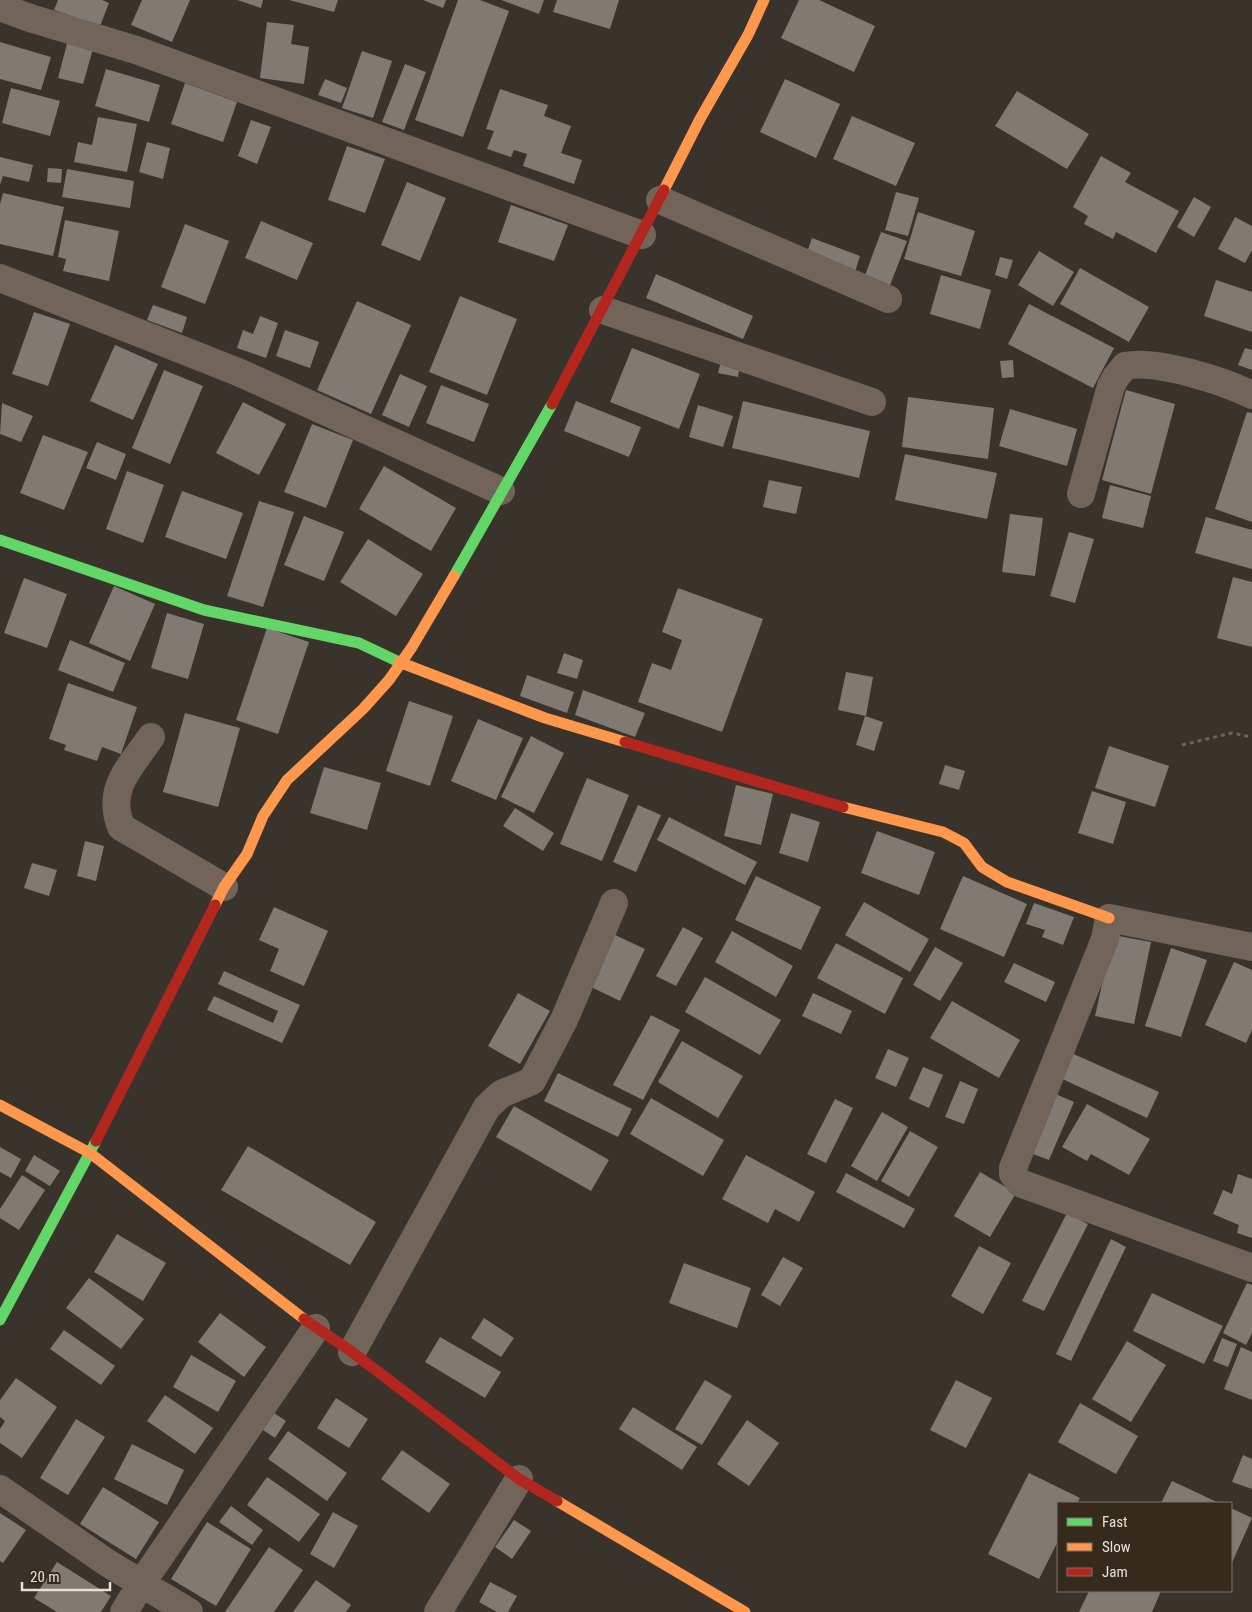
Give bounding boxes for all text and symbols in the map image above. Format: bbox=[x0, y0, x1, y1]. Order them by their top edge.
legend bbox=[1057, 1502, 1232, 1592]
text: Fast bbox=[1102, 1513, 1127, 1531]
text: Slow bbox=[1102, 1538, 1131, 1556]
scale bar bbox=[22, 1560, 110, 1592]
text: Jam bbox=[1102, 1563, 1128, 1581]
text: 20 m bbox=[30, 1568, 60, 1586]

